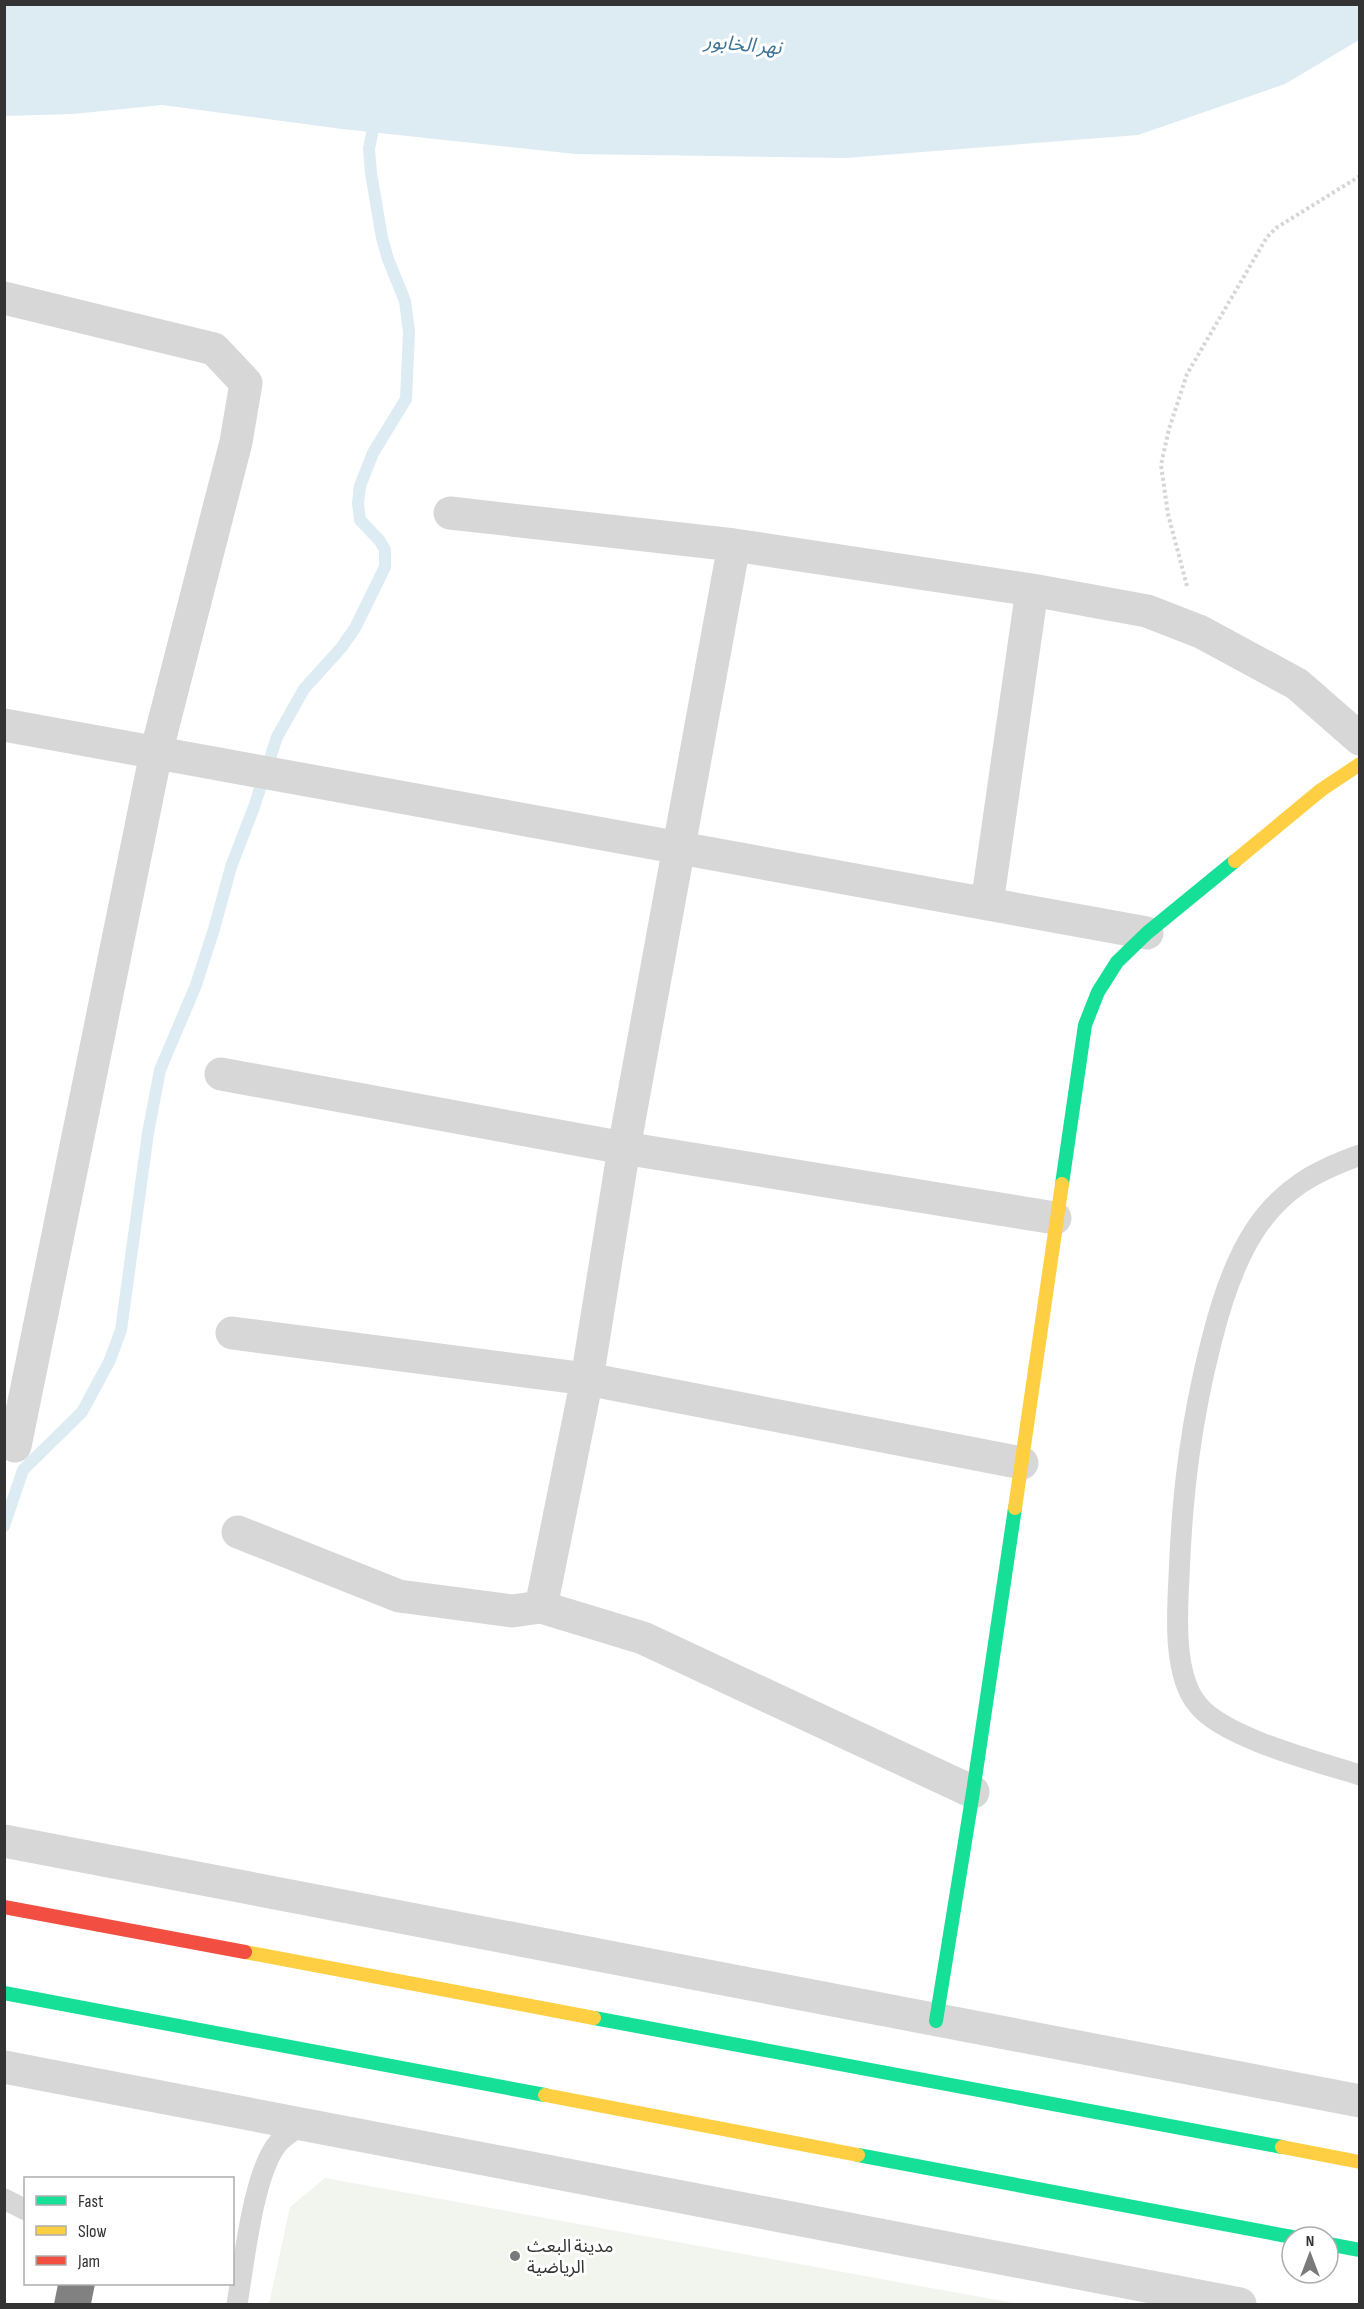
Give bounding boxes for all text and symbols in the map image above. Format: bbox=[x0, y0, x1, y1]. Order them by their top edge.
water label: نهر الخابور bbox=[701, 29, 784, 60]
legend bbox=[24, 2177, 234, 2285]
text: Fast bbox=[78, 2191, 104, 2212]
text: Slow bbox=[78, 2221, 107, 2242]
north arrow bbox=[1280, 2225, 1340, 2285]
text: N bbox=[1306, 2232, 1314, 2251]
place label: مدينة البعث الرياضية bbox=[527, 2236, 613, 2278]
marker: مدينة البعث الرياضية bbox=[508, 2249, 522, 2263]
text: Jam bbox=[77, 2251, 100, 2272]

